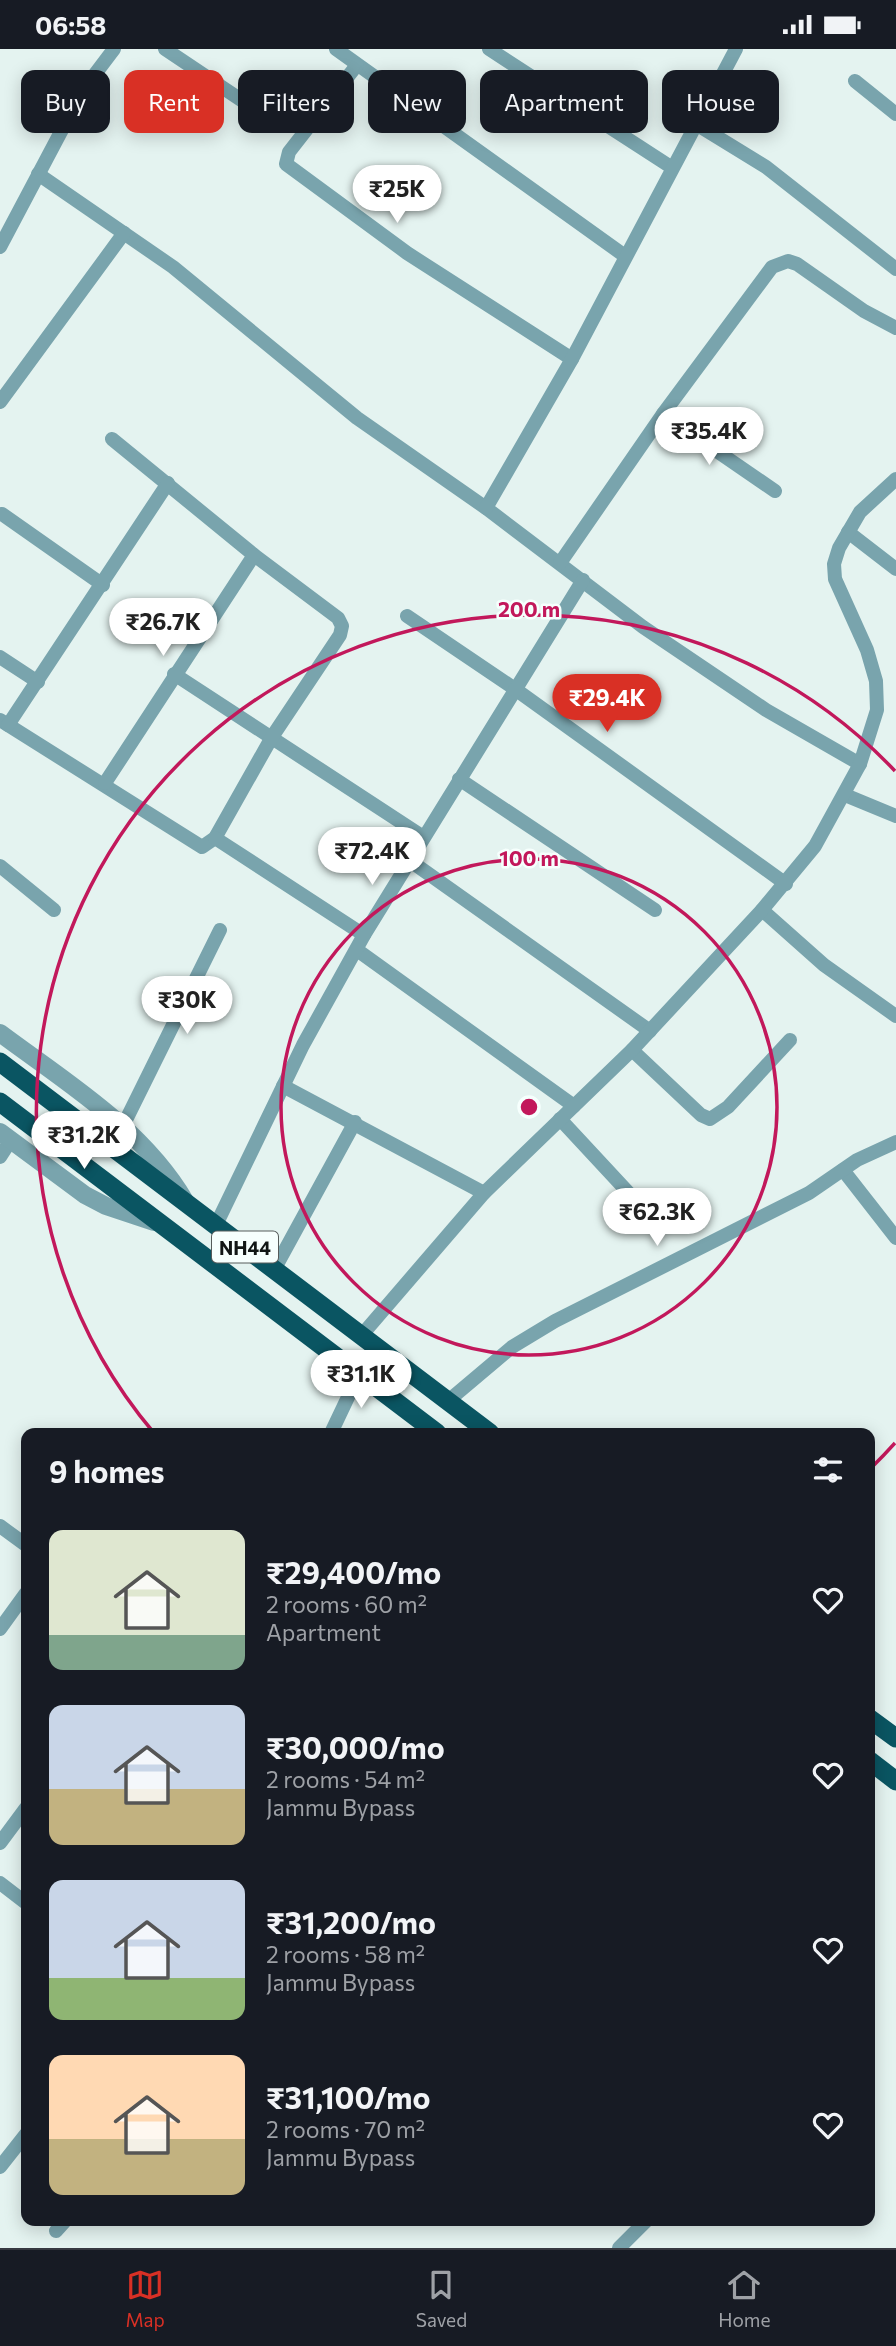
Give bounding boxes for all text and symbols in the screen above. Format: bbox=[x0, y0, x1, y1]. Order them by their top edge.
text: 06:58 bbox=[35, 9, 106, 40]
chip: Buy bbox=[21, 70, 110, 133]
chip: Rent bbox=[124, 70, 224, 133]
chip: Filters bbox=[238, 70, 354, 133]
chip: New bbox=[368, 70, 466, 133]
chip: Apartment bbox=[480, 70, 648, 133]
chip: House bbox=[662, 70, 779, 133]
pin: ₹25K bbox=[356, 165, 438, 225]
text: ₹25K bbox=[369, 174, 425, 202]
pin: ₹35.4K bbox=[652, 407, 766, 467]
text: ₹35.4K bbox=[671, 416, 747, 444]
text: 200 m bbox=[498, 596, 560, 621]
pin: ₹26.7K bbox=[106, 599, 220, 658]
text: ₹26.7K bbox=[125, 607, 201, 635]
pin: ₹29.4K bbox=[550, 675, 664, 734]
text: ₹29.4K bbox=[568, 683, 646, 711]
pin: ₹72.4K bbox=[315, 827, 429, 887]
text: ₹72.4K bbox=[334, 836, 410, 864]
text: 100 m bbox=[499, 845, 559, 870]
pin: ₹30K bbox=[146, 977, 228, 1036]
text: ₹30K bbox=[158, 985, 216, 1013]
centre of rings bbox=[517, 1095, 541, 1119]
pin: ₹31.2K bbox=[27, 1111, 141, 1171]
text: ₹31.2K bbox=[47, 1120, 121, 1148]
pin: ₹62.3K bbox=[600, 1189, 714, 1248]
text: ₹62.3K bbox=[619, 1197, 695, 1225]
road number: NH44 bbox=[212, 1231, 278, 1263]
pin: ₹31.1K bbox=[304, 1351, 418, 1410]
text: ₹31.1K bbox=[327, 1359, 395, 1387]
icon: filters bbox=[809, 1451, 847, 1489]
text: 9 homes bbox=[49, 1452, 164, 1489]
text: ₹29,400/mo bbox=[266, 1553, 441, 1590]
icon: home bbox=[105, 1558, 189, 1642]
icon: heart bbox=[809, 1581, 847, 1619]
text: 2 rooms · 60 m² bbox=[266, 1590, 427, 1618]
text: Apartment bbox=[266, 1618, 381, 1646]
text: ₹30,000/mo bbox=[266, 1728, 445, 1765]
icon: home bbox=[105, 1733, 189, 1817]
icon: heart bbox=[809, 1756, 847, 1794]
text: 2 rooms · 54 m² bbox=[266, 1765, 425, 1793]
text: Jammu Bypass bbox=[266, 1793, 415, 1821]
text: ₹31,200/mo bbox=[266, 1903, 436, 1940]
icon: home bbox=[105, 1908, 189, 1992]
icon: heart bbox=[809, 1931, 847, 1969]
text: 2 rooms · 58 m² bbox=[266, 1940, 425, 1968]
text: Jammu Bypass bbox=[266, 1968, 415, 1996]
text: ₹31,100/mo bbox=[266, 2078, 430, 2115]
icon: home bbox=[105, 2083, 189, 2167]
icon: heart bbox=[809, 2106, 847, 2144]
text: 2 rooms · 70 m² bbox=[266, 2115, 425, 2143]
text: Jammu Bypass bbox=[266, 2143, 415, 2171]
tab: Map bbox=[126, 2266, 165, 2331]
tab: Saved bbox=[416, 2266, 467, 2331]
tab: Home bbox=[718, 2266, 770, 2331]

